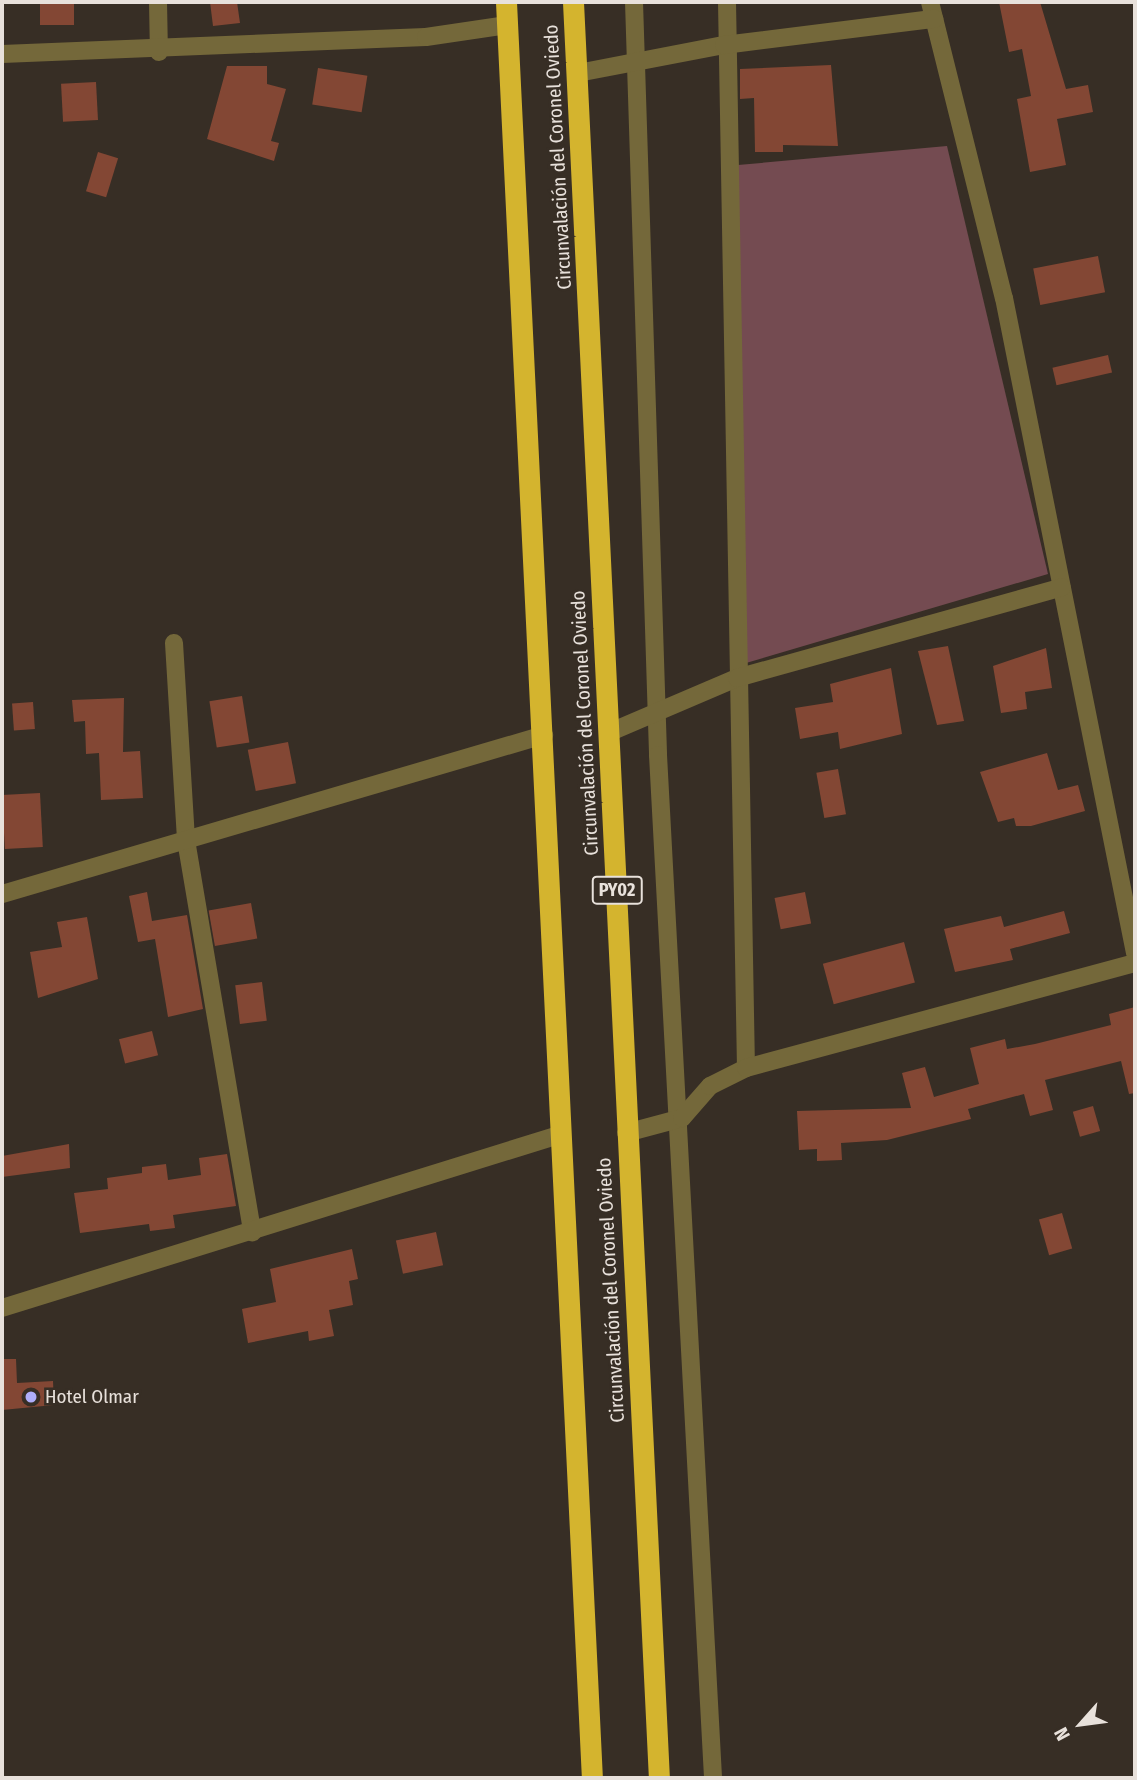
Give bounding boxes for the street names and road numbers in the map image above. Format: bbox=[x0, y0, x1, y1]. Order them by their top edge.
street label: Circunvalación del Coronel Oviedo bbox=[540, 24, 576, 290]
street label: Circunvalación del Coronel Oviedo bbox=[567, 590, 603, 856]
road number: PY02 bbox=[591, 876, 643, 904]
street label: Circunvalación del Coronel Oviedo bbox=[593, 1157, 629, 1423]

